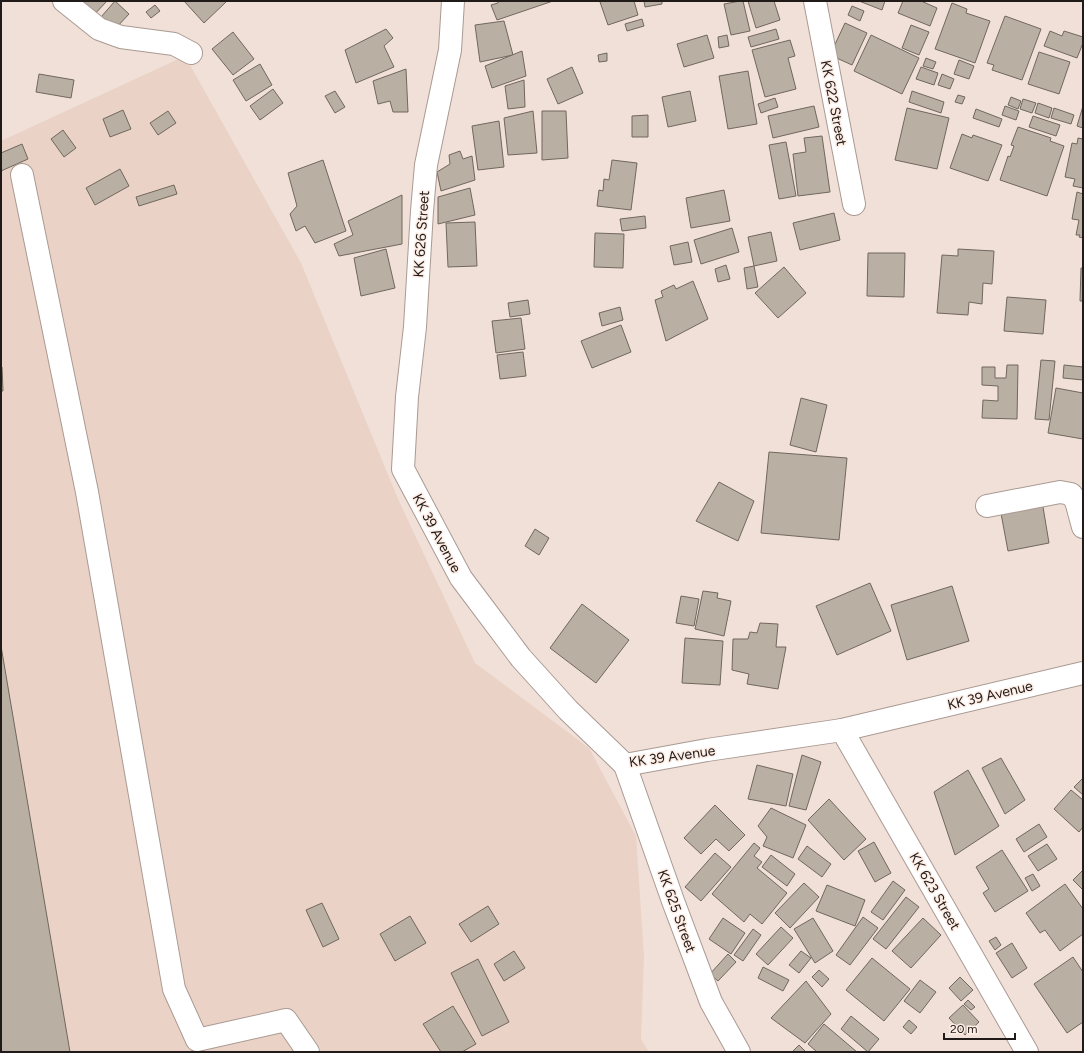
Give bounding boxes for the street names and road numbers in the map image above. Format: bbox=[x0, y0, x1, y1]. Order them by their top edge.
street label: KK 622 Street bbox=[817, 59, 850, 147]
street label: KK 626 Street bbox=[410, 190, 433, 278]
street label: KK 39 Avenue bbox=[409, 491, 465, 576]
street label: KK 39 Avenue bbox=[946, 677, 1035, 714]
street label: KK 39 Avenue bbox=[628, 742, 717, 771]
street label: KK 623 Street bbox=[906, 850, 964, 933]
street label: KK 625 Street bbox=[654, 867, 699, 955]

